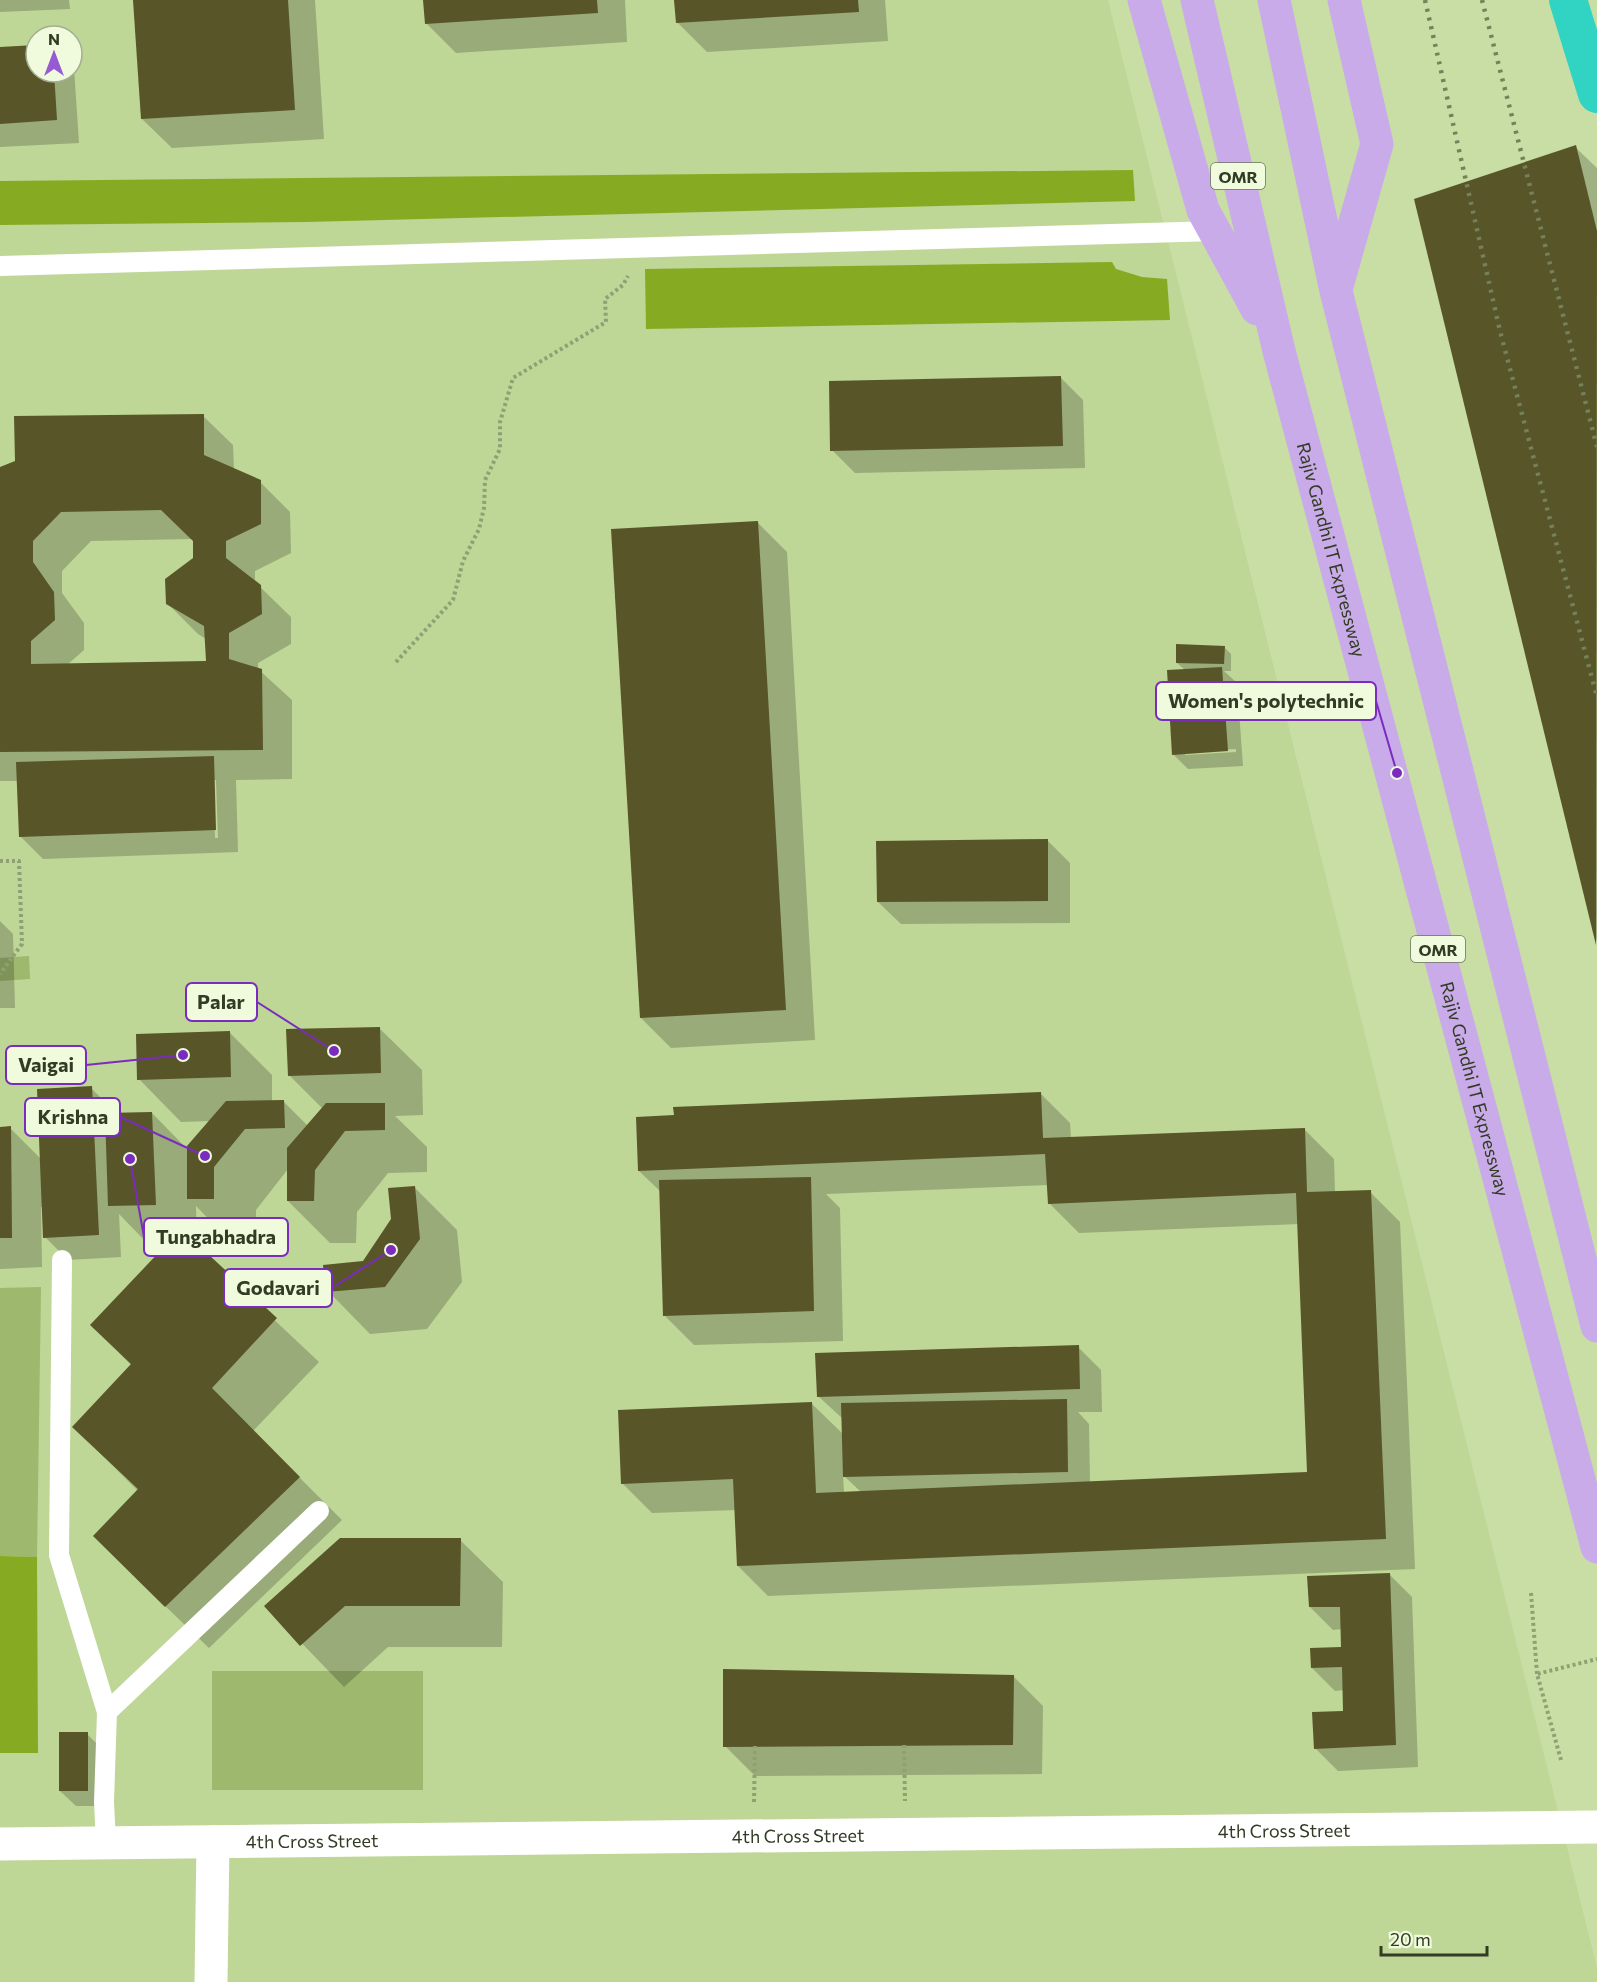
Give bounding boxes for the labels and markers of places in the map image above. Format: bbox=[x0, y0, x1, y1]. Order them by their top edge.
callout: Women's polytechnic bbox=[1156, 682, 1376, 720]
callout: Palar bbox=[186, 983, 257, 1021]
callout: Vaigai bbox=[6, 1046, 86, 1084]
callout: Krishna bbox=[25, 1098, 120, 1136]
callout: Tungabhadra bbox=[144, 1218, 288, 1256]
callout: Godavari bbox=[224, 1269, 332, 1307]

